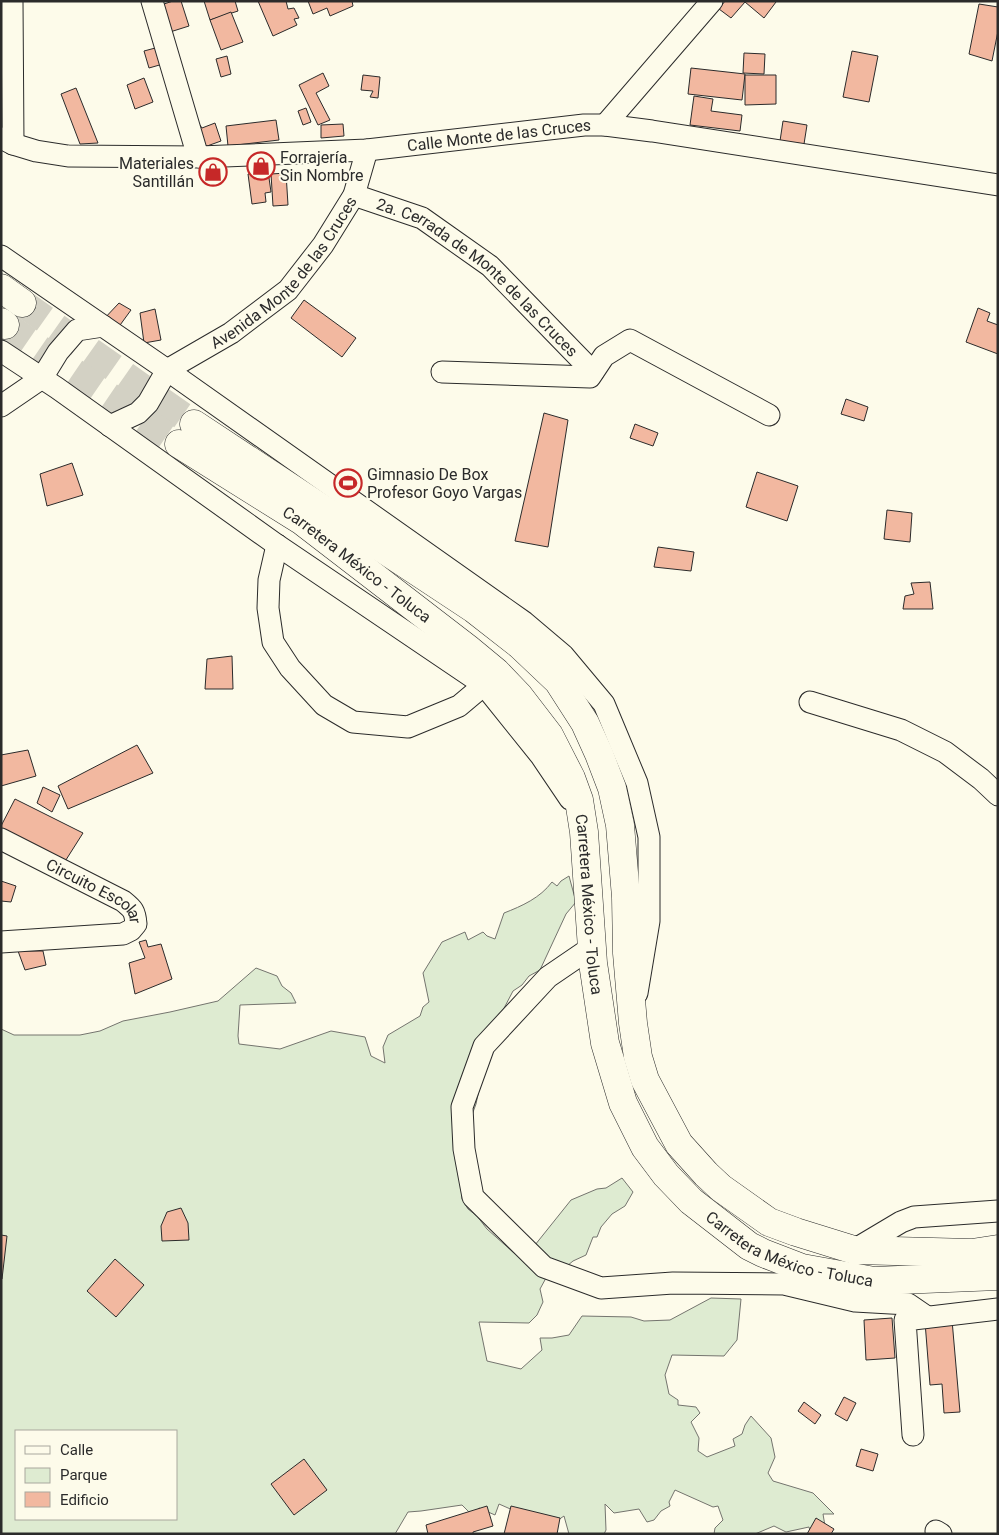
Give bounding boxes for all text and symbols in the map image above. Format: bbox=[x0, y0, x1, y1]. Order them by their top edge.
street label: Calle Monte de las Cruces bbox=[406, 116, 591, 155]
place label: Forrajería Sin Nombre bbox=[280, 148, 364, 185]
shop icon: Forrajería Sin Nombre bbox=[246, 151, 276, 181]
place label: Materiales Santillán bbox=[119, 154, 194, 191]
shop icon: Materiales Santillán bbox=[198, 157, 228, 187]
street label: Avenida Monte de las Cruces bbox=[207, 193, 360, 352]
street label: 2a. Cerrada de Monte de las Cruces bbox=[374, 194, 582, 360]
place label: Gimnasio De Box Profesor Goyo Vargas bbox=[367, 465, 522, 502]
sports icon: Gimnasio De Box Profesor Goyo Vargas bbox=[333, 468, 363, 498]
street label: Carretera México - Toluca bbox=[279, 502, 435, 626]
street label: Carretera México - Toluca bbox=[572, 813, 607, 996]
street label: Circuito Escolar bbox=[43, 854, 145, 925]
street label: Carretera México - Toluca bbox=[702, 1207, 875, 1290]
legend bbox=[15, 1430, 178, 1520]
text: Calle bbox=[60, 1441, 93, 1459]
text: Parque bbox=[60, 1466, 107, 1484]
text: Edificio bbox=[60, 1491, 109, 1509]

